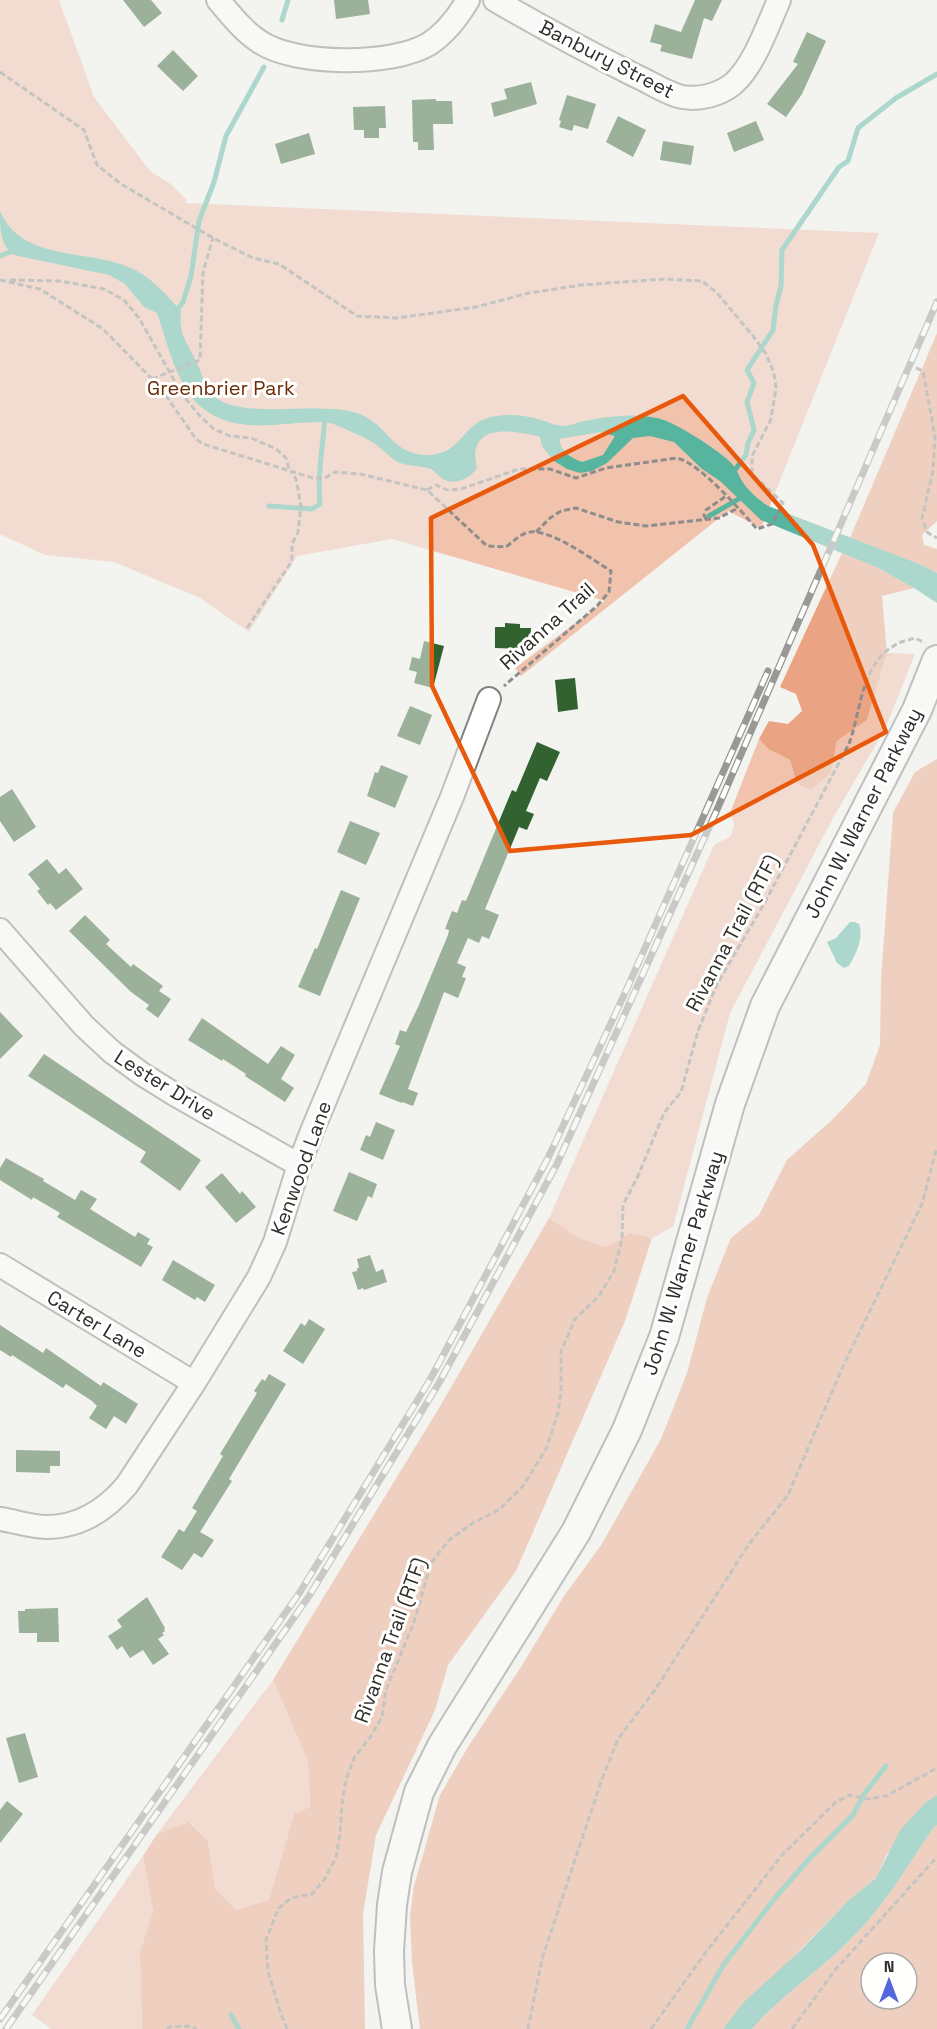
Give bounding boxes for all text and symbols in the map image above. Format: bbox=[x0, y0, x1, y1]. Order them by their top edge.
street label: Banbury Street bbox=[535, 14, 679, 104]
park label: Greenbrier Park bbox=[147, 375, 295, 401]
street label: Rivanna Trail bbox=[494, 577, 600, 675]
street label: John W. Warner Parkway bbox=[798, 703, 928, 923]
street label: Rivanna Trail (RTF) bbox=[680, 850, 784, 1016]
street label: Lester Drive bbox=[110, 1044, 220, 1126]
street label: Kenwood Lane bbox=[265, 1097, 337, 1239]
street label: John W. Warner Parkway bbox=[636, 1148, 730, 1378]
street label: Carter Lane bbox=[42, 1284, 152, 1364]
street label: Rivanna Trail (RTF) bbox=[348, 1554, 432, 1726]
north arrow bbox=[859, 1951, 919, 2011]
text: N bbox=[884, 1956, 894, 1977]

